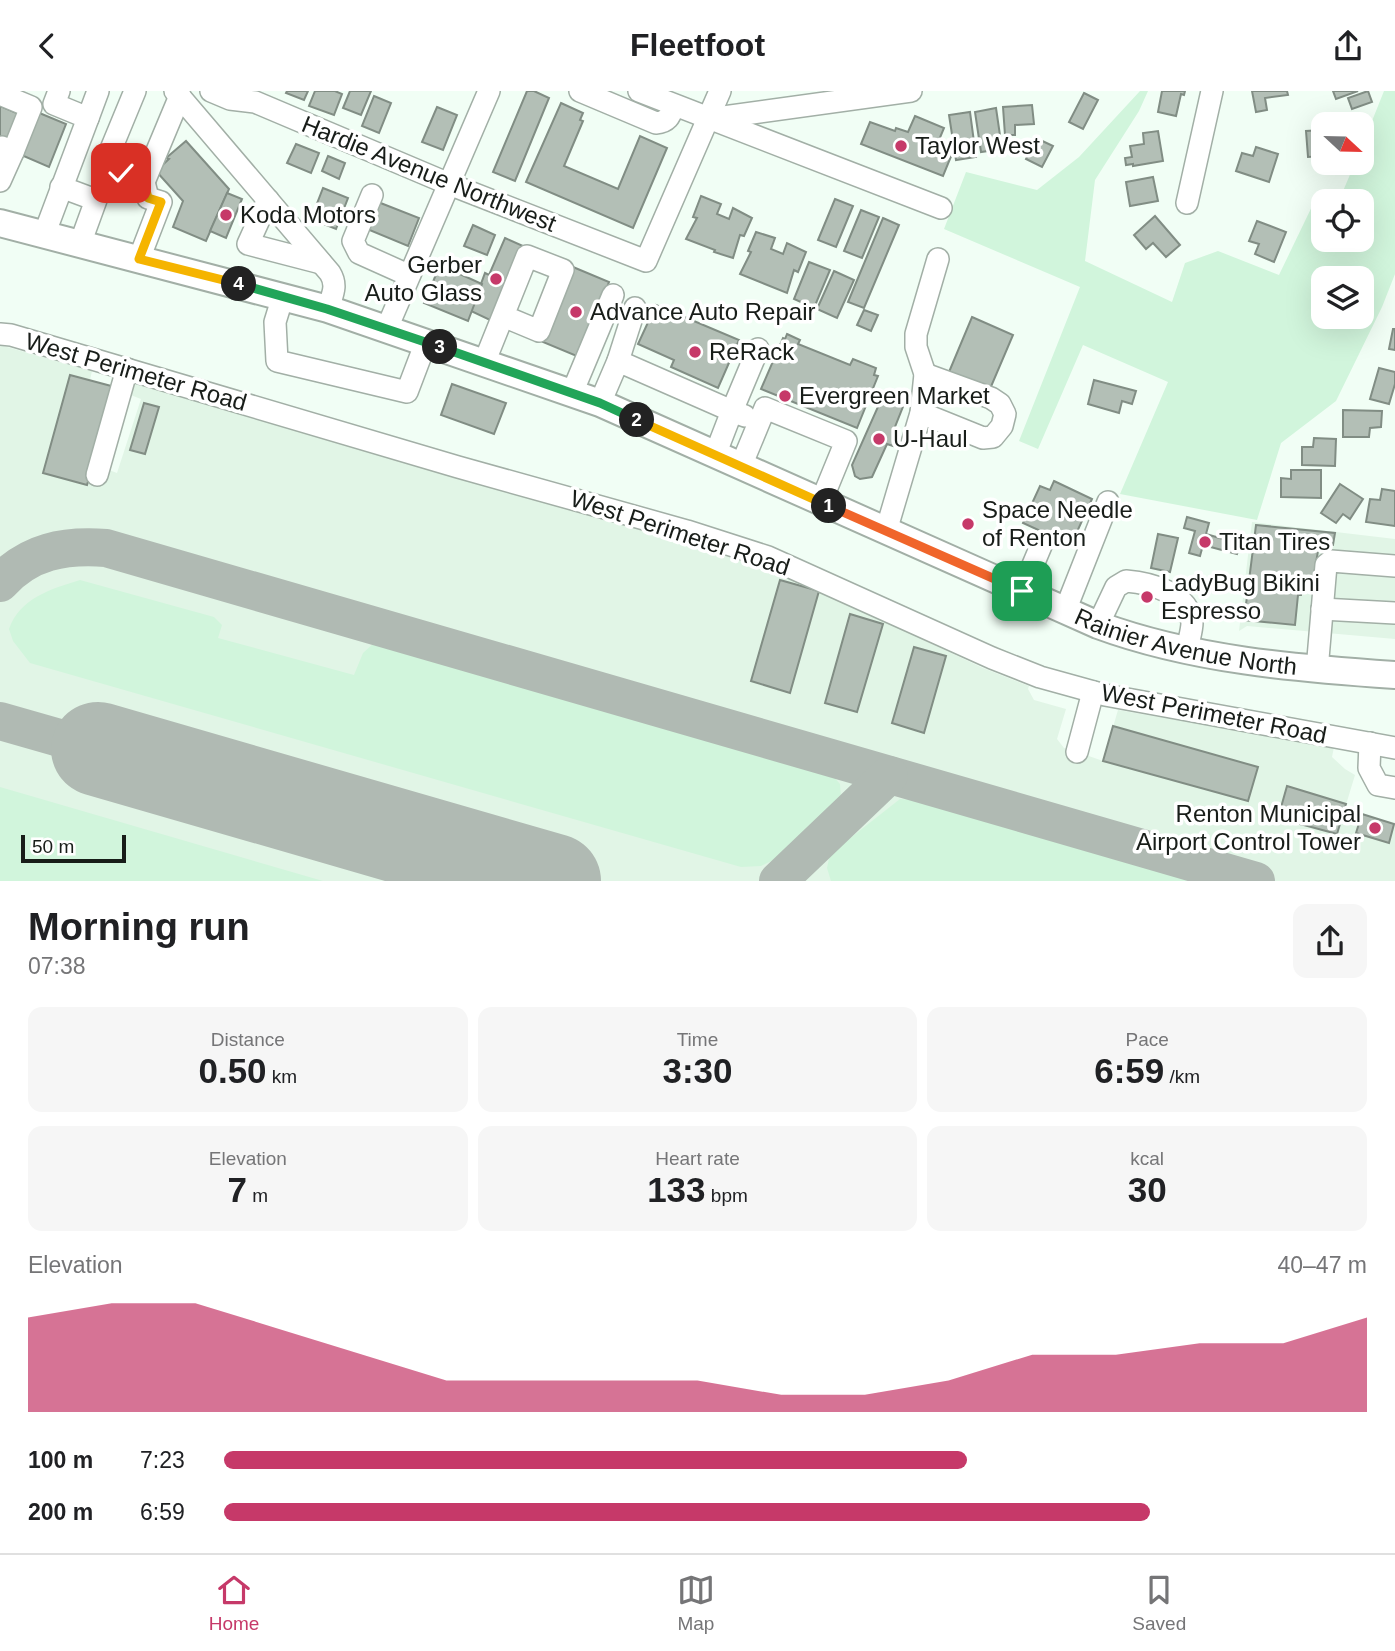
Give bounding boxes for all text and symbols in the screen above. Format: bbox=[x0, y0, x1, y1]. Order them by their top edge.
icon: back bbox=[28, 27, 66, 65]
text: Fleetfoot bbox=[630, 27, 765, 63]
icon: share bbox=[1329, 27, 1367, 65]
street label: Hardie Avenue Northwest bbox=[298, 110, 561, 237]
north arrow bbox=[1311, 112, 1374, 175]
map controls bbox=[1311, 112, 1374, 329]
place label: Taylor West bbox=[915, 132, 1040, 159]
marker: Taylor West bbox=[893, 138, 909, 154]
pin bbox=[91, 143, 151, 203]
icon: check bbox=[102, 154, 140, 192]
button: locate bbox=[1311, 189, 1374, 252]
place label: Koda Motors bbox=[240, 201, 376, 228]
marker: Koda Motors bbox=[218, 207, 234, 223]
place label: Gerber Auto Glass bbox=[365, 251, 482, 306]
button: layers bbox=[1311, 266, 1374, 329]
pin: 4 bbox=[222, 267, 256, 301]
marker: Gerber Auto Glass bbox=[488, 271, 504, 287]
text: 4 bbox=[233, 273, 244, 294]
place label: Advance Auto Repair bbox=[590, 298, 815, 325]
marker: Advance Auto Repair bbox=[568, 304, 584, 320]
street label: West Perimeter Road bbox=[22, 327, 250, 416]
pin: 3 bbox=[422, 329, 458, 365]
text: 3 bbox=[434, 336, 445, 357]
place label: ReRack bbox=[709, 338, 795, 365]
marker: ReRack bbox=[687, 344, 703, 360]
place label: Evergreen Market bbox=[799, 382, 990, 409]
marker: Evergreen Market bbox=[777, 388, 793, 404]
pin: 2 bbox=[620, 403, 654, 437]
text: 2 bbox=[631, 409, 642, 430]
place label: U-Haul bbox=[893, 425, 968, 452]
marker: U-Haul bbox=[871, 431, 887, 447]
street label: West Perimeter Road bbox=[567, 484, 793, 581]
pin: 1 bbox=[812, 489, 846, 523]
text: 1 bbox=[823, 495, 834, 516]
place label: Space Needle of Renton bbox=[982, 496, 1133, 551]
marker: Space Needle of Renton bbox=[960, 516, 976, 532]
place label: Titan Tires bbox=[1219, 528, 1330, 555]
marker: Titan Tires bbox=[1197, 534, 1213, 550]
pin bbox=[992, 561, 1052, 621]
place label: LadyBug Bikini Espresso bbox=[1161, 569, 1320, 624]
icon: arrive bbox=[1003, 572, 1041, 610]
marker: LadyBug Bikini Espresso bbox=[1139, 589, 1155, 605]
street label: Rainier Avenue North bbox=[1071, 602, 1298, 680]
street label: West Perimeter Road bbox=[1099, 678, 1329, 749]
place label: Renton Municipal Airport Control Tower bbox=[1136, 800, 1361, 855]
marker: Renton Municipal Airport Control Tower bbox=[1367, 820, 1383, 836]
scale bar bbox=[21, 832, 126, 864]
text: 50 m bbox=[32, 836, 74, 857]
button: share bbox=[1293, 904, 1367, 978]
text: Morning run bbox=[28, 906, 250, 948]
text: 07:38 bbox=[28, 953, 86, 979]
text: Distance bbox=[211, 1029, 285, 1050]
text: Time bbox=[677, 1029, 718, 1050]
text: Pace bbox=[1126, 1029, 1169, 1050]
text: 0.50 bbox=[198, 1051, 267, 1090]
text: 3:30 bbox=[662, 1051, 733, 1090]
text: 6:59 bbox=[1094, 1051, 1164, 1090]
text: km bbox=[267, 1066, 297, 1087]
text: /km bbox=[1164, 1066, 1200, 1087]
text: Elevation bbox=[209, 1148, 287, 1169]
text: Heart rate bbox=[655, 1148, 740, 1169]
text: kcal bbox=[1130, 1148, 1164, 1169]
text: 7 bbox=[228, 1170, 247, 1209]
text: 133 bbox=[647, 1170, 706, 1209]
text: 30 bbox=[1128, 1170, 1167, 1209]
text: m bbox=[247, 1185, 268, 1206]
text: bpm bbox=[706, 1185, 748, 1206]
text: Elevation bbox=[28, 1252, 123, 1278]
text: 40–47 m bbox=[1277, 1252, 1367, 1278]
text: 100 m bbox=[28, 1447, 93, 1473]
text: 7:23 bbox=[140, 1447, 185, 1473]
text: 200 m bbox=[28, 1499, 93, 1525]
text: 6:59 bbox=[140, 1499, 185, 1525]
tab: Home bbox=[209, 1571, 259, 1635]
tab: Map bbox=[677, 1571, 715, 1635]
tab: Saved bbox=[1132, 1571, 1186, 1635]

